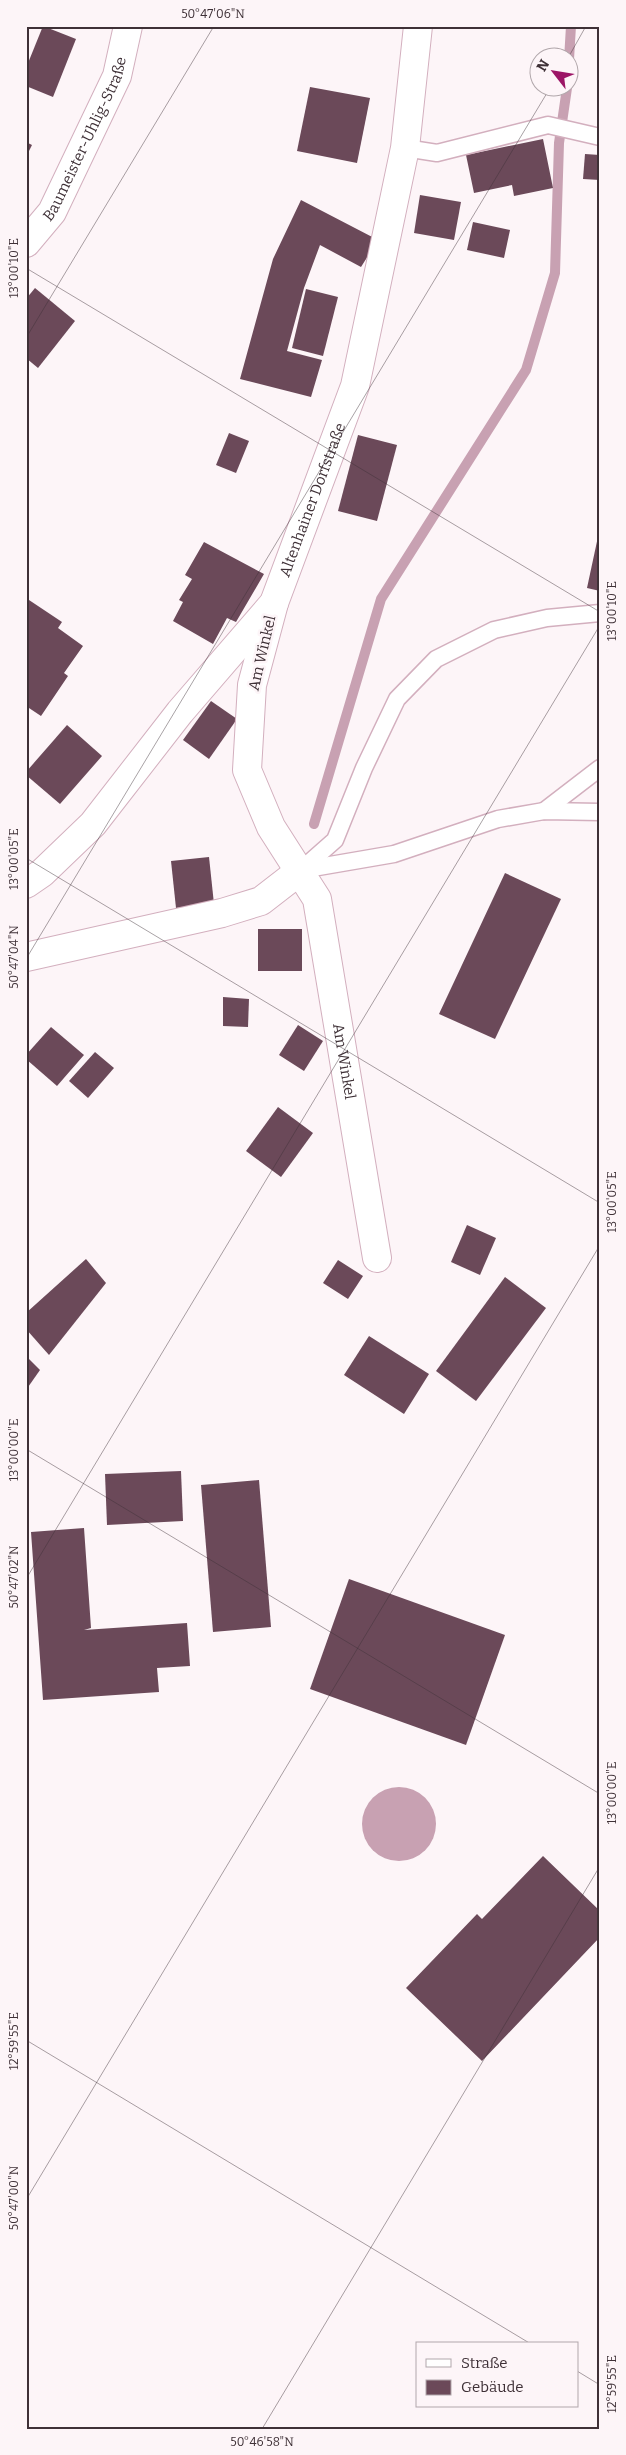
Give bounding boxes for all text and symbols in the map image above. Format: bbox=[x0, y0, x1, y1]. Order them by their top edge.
text: 50°47'06"N bbox=[181, 7, 245, 21]
north arrow bbox=[528, 48, 578, 98]
street label: Baumeister-Uhlig-Straße bbox=[39, 55, 130, 225]
text: N bbox=[533, 56, 553, 75]
text: 13°00'10"E bbox=[7, 238, 21, 298]
street label: Altenhainer Dorfstraße bbox=[276, 420, 349, 579]
text: 13°00'10"E bbox=[605, 581, 619, 641]
street label: Am Winkel bbox=[245, 614, 279, 692]
text: 13°00'05"E bbox=[7, 828, 21, 890]
text: 50°47'04"N bbox=[7, 925, 21, 989]
street label: Am Winkel bbox=[329, 1022, 359, 1101]
text: 13°00'05"E bbox=[605, 1171, 619, 1233]
text: 13°00'00"E bbox=[7, 1419, 21, 1481]
text: 50°47'02"N bbox=[7, 1545, 21, 1609]
text: 13°00'00"E bbox=[605, 1762, 619, 1824]
text: 12°59'55"E bbox=[7, 2012, 21, 2070]
text: 50°47'00"N bbox=[7, 2165, 21, 2230]
legend bbox=[416, 2342, 578, 2408]
text: Straße bbox=[461, 2354, 507, 2372]
text: 12°59'55"E bbox=[605, 2355, 619, 2413]
text: Gebäude bbox=[461, 2378, 524, 2396]
text: 50°46'58"N bbox=[230, 2435, 294, 2449]

